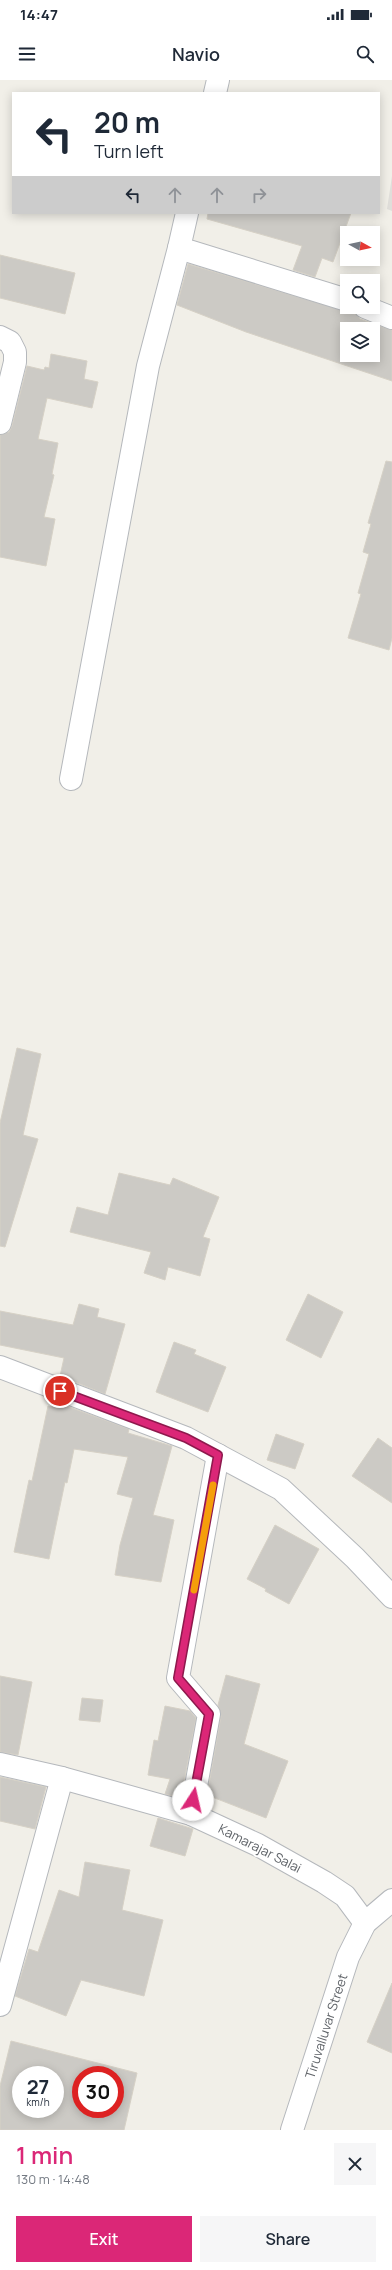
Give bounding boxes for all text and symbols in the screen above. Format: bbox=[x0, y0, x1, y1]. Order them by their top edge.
text: 14:47 bbox=[20, 4, 58, 25]
text: Navio bbox=[172, 42, 220, 66]
icon: menu bbox=[16, 43, 38, 65]
icon: search bbox=[354, 43, 376, 65]
text: 20 m bbox=[94, 103, 160, 141]
icon: left bbox=[28, 108, 80, 160]
text: Turn left bbox=[94, 139, 164, 163]
icon: left bbox=[122, 184, 144, 206]
icon: ahead bbox=[164, 184, 186, 206]
icon: ahead bbox=[206, 184, 228, 206]
icon: right bbox=[248, 184, 270, 206]
north arrow bbox=[340, 226, 380, 266]
map controls bbox=[340, 226, 380, 362]
button: search bbox=[340, 274, 380, 314]
button: layers bbox=[340, 322, 380, 362]
pin bbox=[43, 1374, 77, 1408]
icon: arrive bbox=[49, 1380, 71, 1402]
position arrow bbox=[172, 1779, 214, 1821]
street label: Kamarajar Salai bbox=[215, 1819, 305, 1877]
street label: Tiruvalluvar Street bbox=[301, 1971, 351, 2081]
speed limit sign: 30 bbox=[72, 2066, 124, 2118]
text: 27 bbox=[27, 2073, 49, 2100]
text: km/h bbox=[26, 2095, 50, 2109]
text: 1 min bbox=[16, 2138, 73, 2171]
button: close bbox=[334, 2143, 376, 2185]
text: 130 m · 14:48 bbox=[16, 2170, 90, 2188]
button: Exit bbox=[16, 2216, 192, 2262]
button: Share bbox=[200, 2216, 376, 2262]

